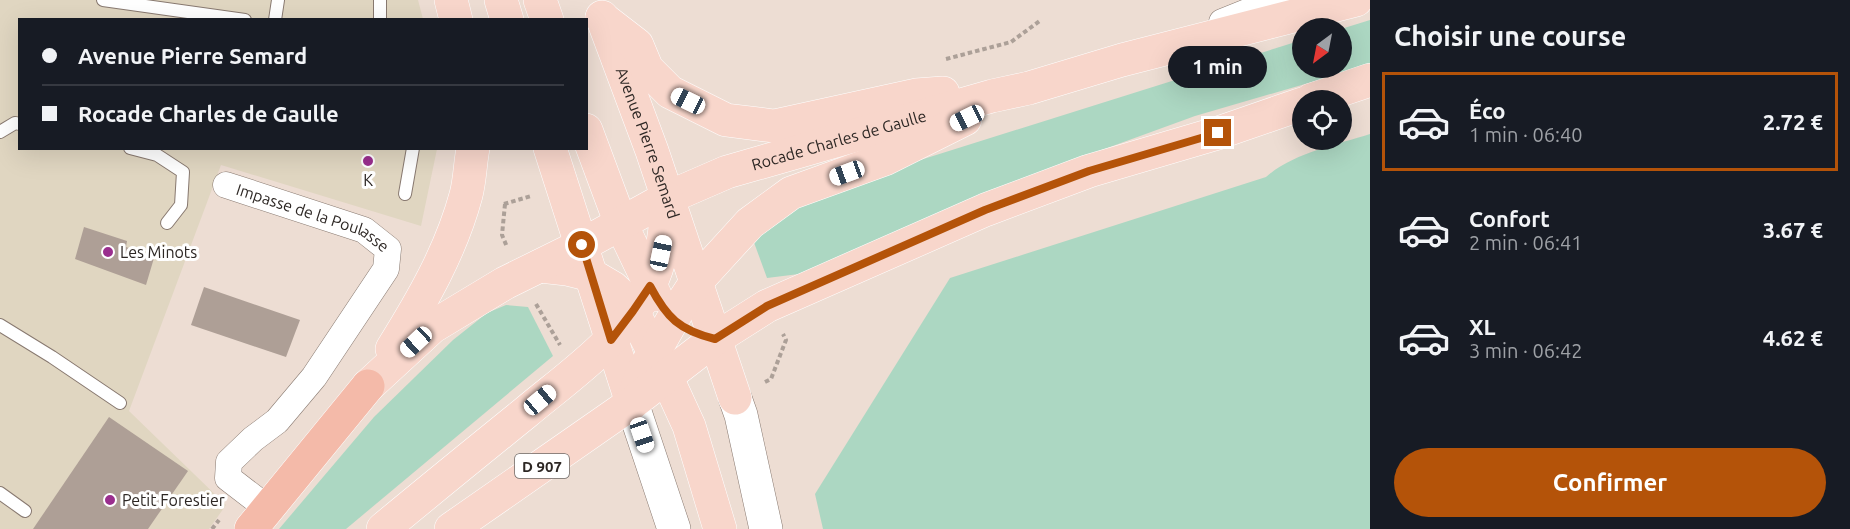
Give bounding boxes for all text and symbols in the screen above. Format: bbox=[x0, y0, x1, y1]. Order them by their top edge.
north arrow bbox=[1292, 18, 1352, 78]
map controls bbox=[1292, 18, 1352, 150]
text: Choisir une course bbox=[1394, 21, 1626, 51]
text: Avenue Pierre Semard bbox=[78, 43, 307, 68]
callout: 1 min bbox=[1168, 46, 1268, 88]
text: 1 min bbox=[1192, 55, 1243, 78]
street label: Avenue Pierre Semard bbox=[613, 65, 683, 221]
car bbox=[668, 85, 708, 117]
button: locate bbox=[1292, 90, 1352, 150]
icon: car bbox=[1397, 95, 1451, 149]
text: Éco bbox=[1469, 98, 1506, 123]
text: Rocade Charles de Gaulle bbox=[78, 101, 339, 126]
car bbox=[947, 102, 987, 134]
street label: Rocade Charles de Gaulle bbox=[749, 106, 928, 174]
text: 2.72 € bbox=[1763, 109, 1823, 134]
route end bbox=[1204, 119, 1231, 146]
text: 1 min · 06:40 bbox=[1469, 123, 1583, 146]
marker: K bbox=[361, 154, 375, 168]
car bbox=[827, 158, 867, 188]
place label: K bbox=[363, 171, 373, 189]
street label: Impasse de la Poulasse bbox=[234, 180, 393, 255]
icon: car bbox=[1397, 203, 1451, 257]
text: Confort bbox=[1469, 206, 1550, 231]
text: 3.67 € bbox=[1763, 217, 1823, 242]
route start bbox=[568, 231, 595, 258]
text: 2 min · 06:41 bbox=[1469, 231, 1583, 254]
car bbox=[648, 234, 674, 272]
place label: Les Minots bbox=[120, 243, 197, 261]
marker: Les Minots bbox=[101, 245, 115, 259]
icon: car bbox=[1397, 311, 1451, 365]
text: XL bbox=[1469, 314, 1496, 339]
car bbox=[397, 323, 435, 361]
text: 4.62 € bbox=[1763, 325, 1823, 350]
text: 3 min · 06:42 bbox=[1469, 339, 1583, 362]
car bbox=[520, 382, 560, 418]
car bbox=[628, 415, 656, 455]
button: Confirmer bbox=[1394, 448, 1826, 517]
road number: D 907 bbox=[515, 454, 569, 478]
place label: Petit Forestier bbox=[122, 491, 225, 509]
marker: Petit Forestier bbox=[103, 493, 117, 507]

